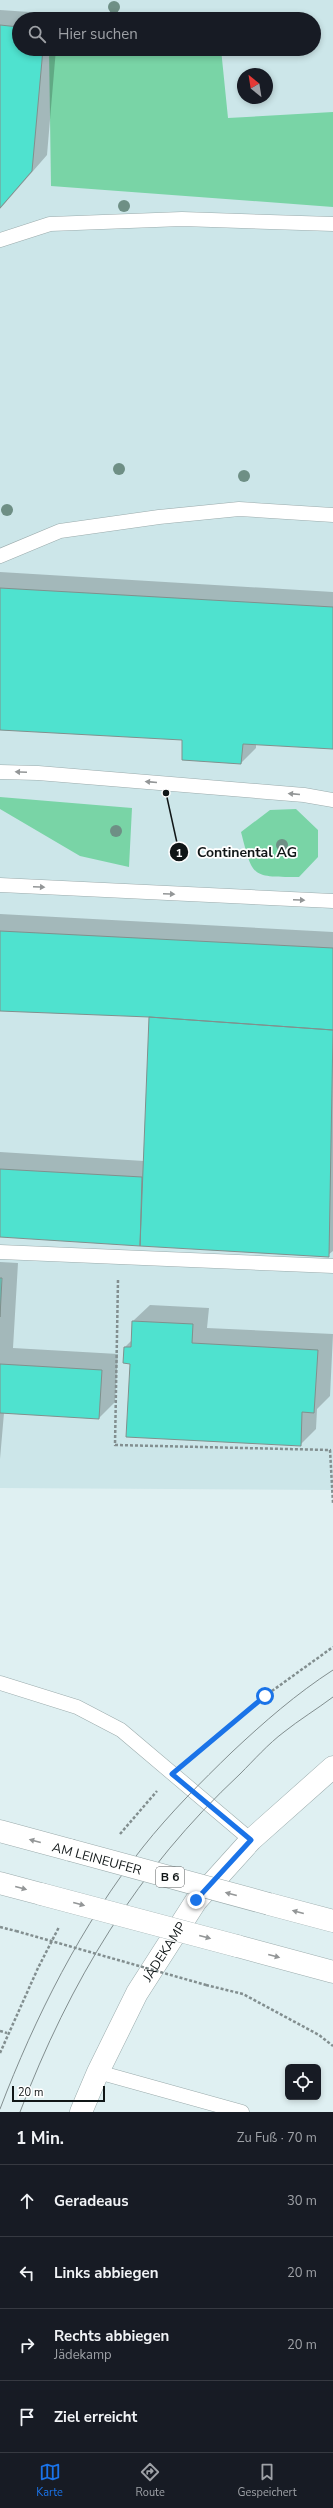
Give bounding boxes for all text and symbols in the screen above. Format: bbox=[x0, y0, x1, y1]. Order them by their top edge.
search box bbox=[12, 12, 321, 56]
icon: search bbox=[26, 23, 48, 45]
text: Hier suchen bbox=[58, 24, 138, 44]
north arrow bbox=[237, 68, 273, 104]
one-way arrow bbox=[14, 769, 27, 775]
one-way arrow bbox=[145, 779, 157, 786]
one-way arrow bbox=[288, 791, 300, 798]
callout: Continental AG bbox=[169, 839, 305, 865]
text: Continental AG bbox=[197, 843, 297, 862]
text: 1 bbox=[175, 845, 183, 861]
one-way arrow bbox=[33, 883, 45, 890]
one-way arrow bbox=[163, 891, 176, 897]
one-way arrow bbox=[293, 897, 305, 904]
route start bbox=[256, 1687, 274, 1705]
one-way arrow bbox=[29, 1838, 41, 1844]
street label: AM LEINEUFER bbox=[50, 1838, 144, 1880]
road number: B 6 bbox=[156, 1867, 184, 1887]
one-way arrow bbox=[14, 1886, 27, 1892]
route end bbox=[187, 1891, 205, 1909]
one-way arrow bbox=[225, 1891, 237, 1897]
one-way arrow bbox=[73, 1901, 85, 1907]
one-way arrow bbox=[292, 1909, 304, 1915]
street label: JÄDEKAMP bbox=[138, 1919, 190, 1986]
one-way arrow bbox=[199, 1934, 211, 1940]
one-way arrow bbox=[269, 1953, 281, 1959]
map controls bbox=[285, 2064, 321, 2100]
button: locate bbox=[285, 2064, 321, 2100]
scale bar bbox=[12, 2084, 105, 2103]
text: 20 m bbox=[18, 2085, 43, 2100]
text: 1 Min. bbox=[16, 2127, 64, 2150]
text: Zu Fuß · 70 m bbox=[237, 2129, 317, 2147]
icon: ahead bbox=[16, 2190, 38, 2212]
text: Geradeaus bbox=[54, 2191, 129, 2211]
text: 30 m bbox=[287, 2192, 317, 2210]
icon: left bbox=[16, 2262, 38, 2284]
text: Links abbiegen bbox=[54, 2263, 158, 2283]
text: 20 m bbox=[287, 2264, 317, 2282]
text: Rechts abbiegen bbox=[54, 2326, 169, 2346]
icon: right bbox=[16, 2334, 38, 2356]
text: 20 m bbox=[287, 2336, 317, 2354]
text: Jädekamp bbox=[54, 2346, 112, 2364]
icon: arrive bbox=[16, 2406, 38, 2428]
text: Ziel erreicht bbox=[54, 2407, 137, 2427]
tab: Karte bbox=[36, 2461, 63, 2500]
tab: Route bbox=[136, 2461, 165, 2500]
tab: Gespeichert bbox=[237, 2461, 297, 2500]

